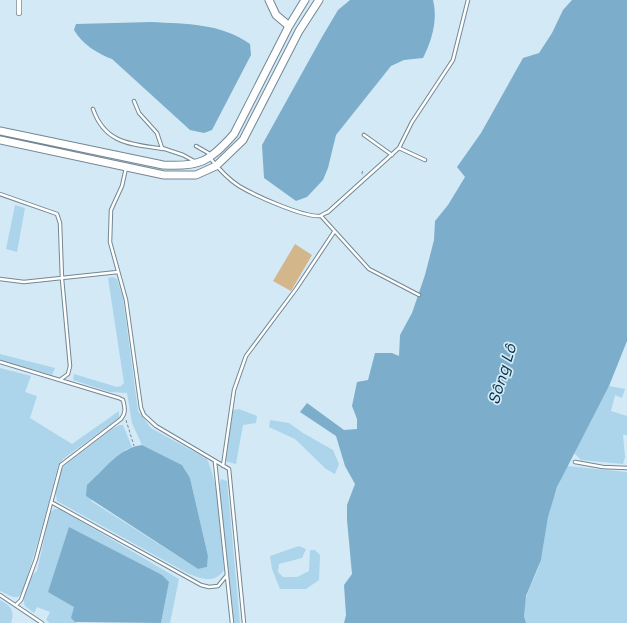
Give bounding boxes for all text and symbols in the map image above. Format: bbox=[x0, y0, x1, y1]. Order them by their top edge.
water label: Sông Lô bbox=[483, 340, 521, 407]

